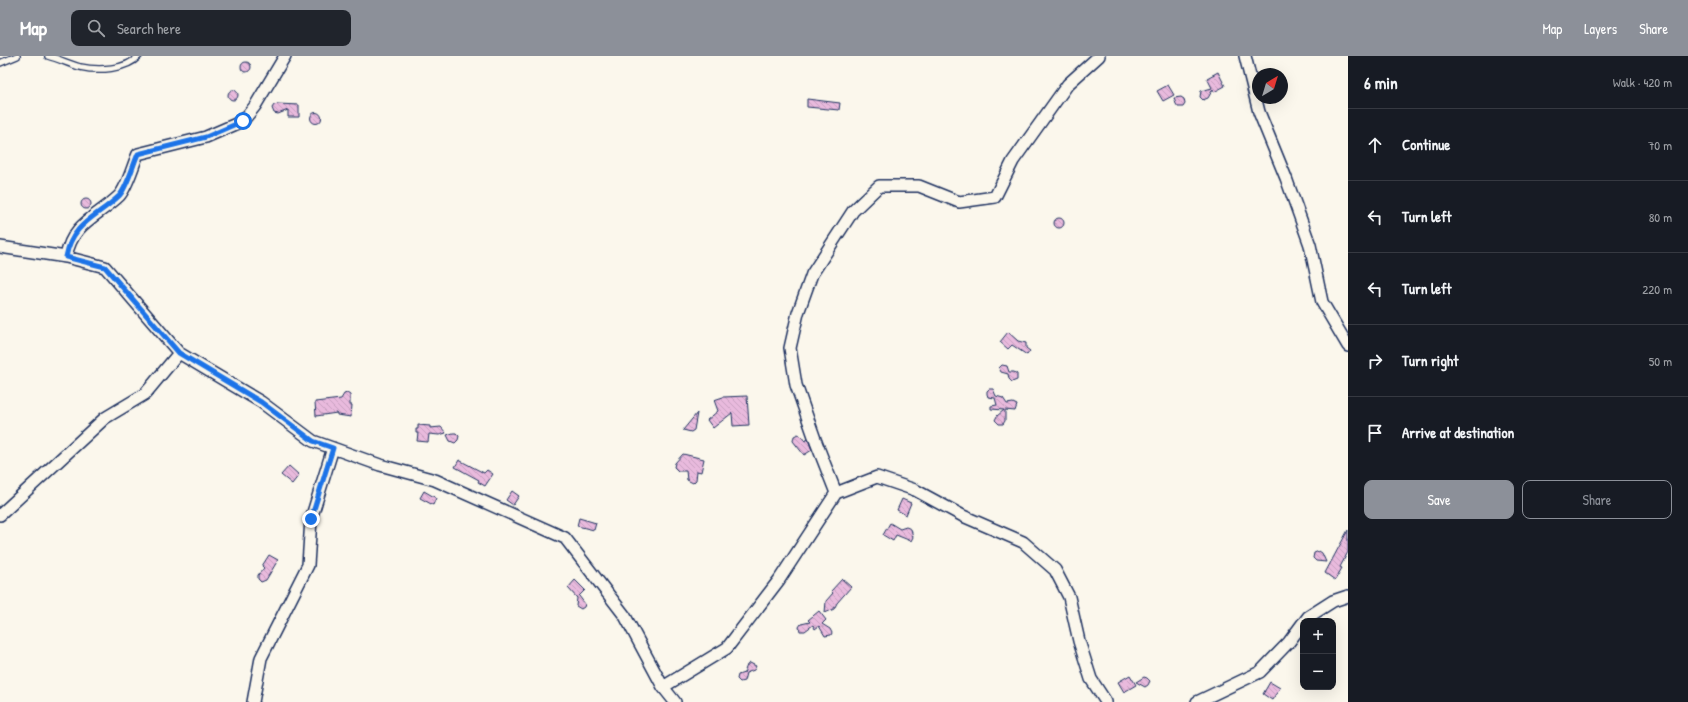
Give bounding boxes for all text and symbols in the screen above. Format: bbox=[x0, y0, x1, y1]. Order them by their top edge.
search box bbox=[71, 10, 351, 46]
text: Map bbox=[20, 15, 47, 41]
icon: search bbox=[85, 17, 107, 39]
text: Search here bbox=[117, 18, 181, 39]
text: Map bbox=[1542, 19, 1562, 38]
text: Layers bbox=[1584, 19, 1617, 38]
text: Share bbox=[1639, 19, 1668, 38]
north arrow bbox=[1252, 68, 1288, 104]
text: 6 min bbox=[1364, 71, 1398, 94]
text: Walk · 420 m bbox=[1613, 73, 1672, 91]
route start bbox=[234, 112, 252, 130]
icon: ahead bbox=[1364, 134, 1386, 156]
text: Continue bbox=[1402, 134, 1450, 155]
text: 70 m bbox=[1648, 136, 1672, 154]
icon: left bbox=[1364, 206, 1386, 228]
text: Turn left bbox=[1402, 206, 1452, 227]
text: 80 m bbox=[1649, 208, 1672, 226]
icon: left bbox=[1364, 278, 1386, 300]
text: Turn left bbox=[1402, 278, 1452, 299]
text: 220 m bbox=[1642, 280, 1672, 298]
icon: right bbox=[1364, 350, 1386, 372]
text: Turn right bbox=[1402, 350, 1458, 371]
text: 50 m bbox=[1649, 352, 1672, 370]
icon: arrive bbox=[1364, 422, 1386, 444]
text: Arrive at destination bbox=[1402, 422, 1514, 443]
button: Save bbox=[1364, 480, 1514, 519]
button: Share bbox=[1522, 480, 1672, 519]
route end bbox=[302, 510, 320, 528]
map controls bbox=[1300, 618, 1336, 690]
button: + bbox=[1300, 618, 1336, 654]
button: − bbox=[1300, 654, 1336, 690]

